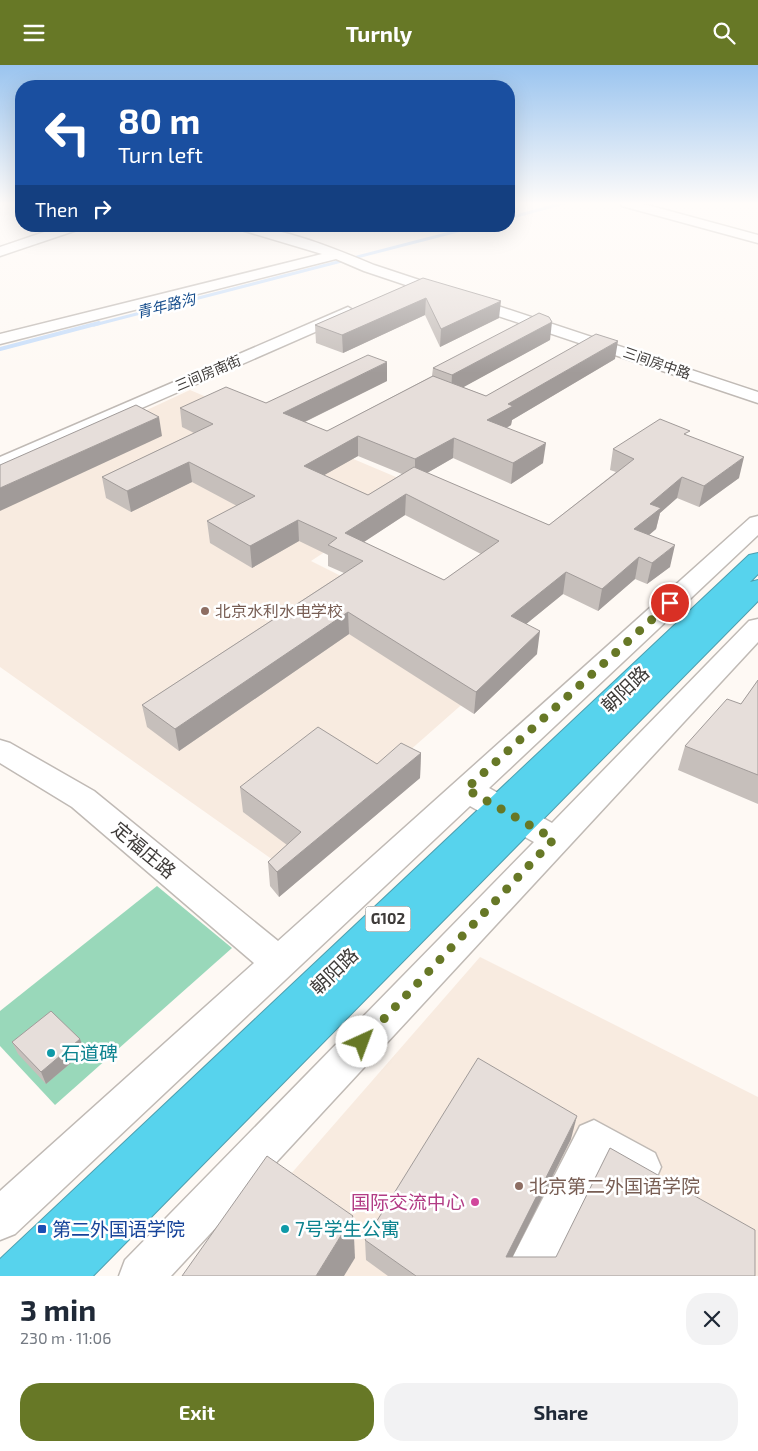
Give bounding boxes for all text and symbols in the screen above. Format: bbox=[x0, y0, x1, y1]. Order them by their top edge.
icon: menu bbox=[20, 19, 48, 47]
icon: search bbox=[710, 19, 738, 47]
text: Turnly bbox=[346, 20, 412, 46]
text: 80 m bbox=[118, 99, 200, 141]
icon: left bbox=[35, 100, 100, 165]
text: Turn left bbox=[118, 141, 203, 167]
icon: right bbox=[88, 195, 116, 223]
text: Then bbox=[35, 198, 78, 221]
water label: 青年路沟 bbox=[134, 289, 199, 321]
street label: 三间房中路 bbox=[621, 343, 693, 382]
street label: 三间房南街 bbox=[172, 351, 243, 394]
pin bbox=[649, 582, 691, 624]
icon: arrive bbox=[656, 589, 684, 617]
place label: 北京水利水电学校 bbox=[215, 601, 343, 620]
marker: 北京水利水电学校 bbox=[199, 605, 211, 617]
street label: 朝阳路 bbox=[596, 661, 653, 717]
street label: 定福庄路 bbox=[108, 816, 181, 883]
road number: G102 bbox=[366, 907, 410, 931]
street label: 朝阳路 bbox=[305, 943, 362, 999]
position arrow bbox=[335, 1015, 387, 1067]
place label: 石道碑 bbox=[61, 1041, 118, 1064]
marker: 石道碑 bbox=[45, 1047, 57, 1059]
place label: 北京第二外国语学院 bbox=[529, 1174, 700, 1197]
marker: 北京第二外国语学院 bbox=[513, 1180, 525, 1192]
place label: 国际交流中心 bbox=[351, 1190, 465, 1213]
marker: 国际交流中心 bbox=[469, 1196, 481, 1208]
place label: 第二外国语学院 bbox=[52, 1217, 185, 1240]
place label: 7号学生公寓 bbox=[295, 1217, 400, 1240]
marker: 第二外国语学院 bbox=[36, 1223, 48, 1235]
marker: 7号学生公寓 bbox=[279, 1223, 291, 1235]
text: 3 min bbox=[20, 1291, 96, 1327]
button: close bbox=[686, 1293, 738, 1345]
text: 230 m · 11:06 bbox=[20, 1328, 111, 1347]
button: Exit bbox=[20, 1383, 374, 1441]
button: Share bbox=[384, 1383, 738, 1441]

